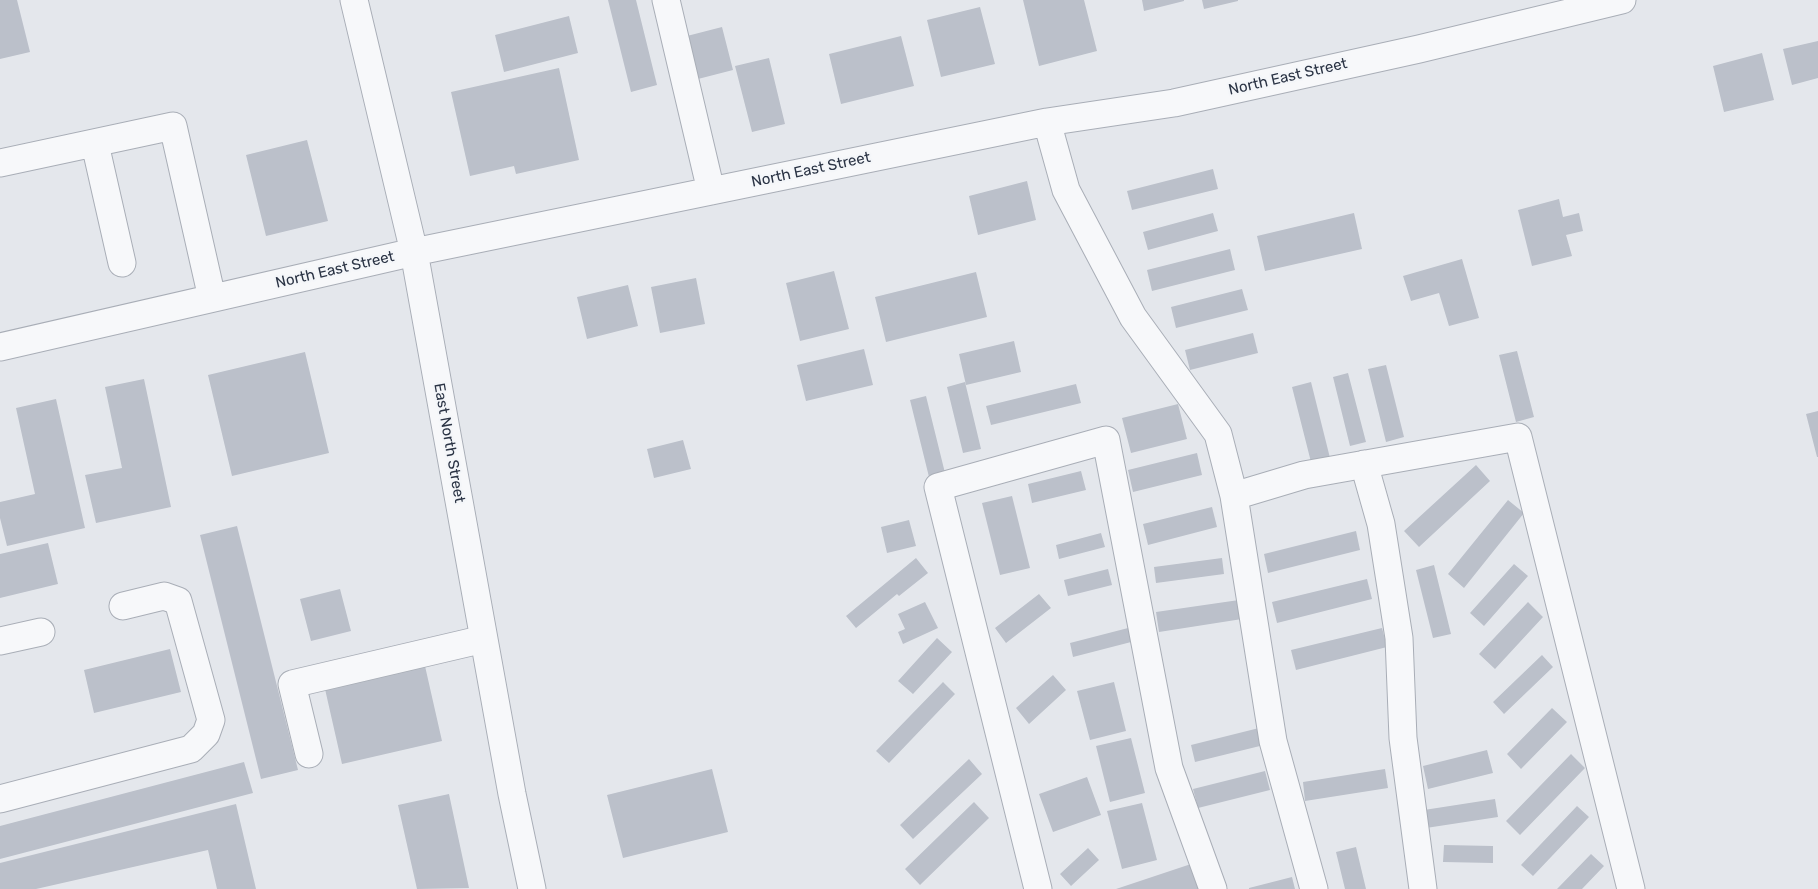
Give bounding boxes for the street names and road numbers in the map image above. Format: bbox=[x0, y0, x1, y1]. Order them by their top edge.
street label: North East Street bbox=[1227, 55, 1349, 99]
street label: North East Street bbox=[750, 149, 872, 191]
street label: North East Street bbox=[274, 248, 396, 292]
street label: East North Street bbox=[430, 382, 468, 504]

